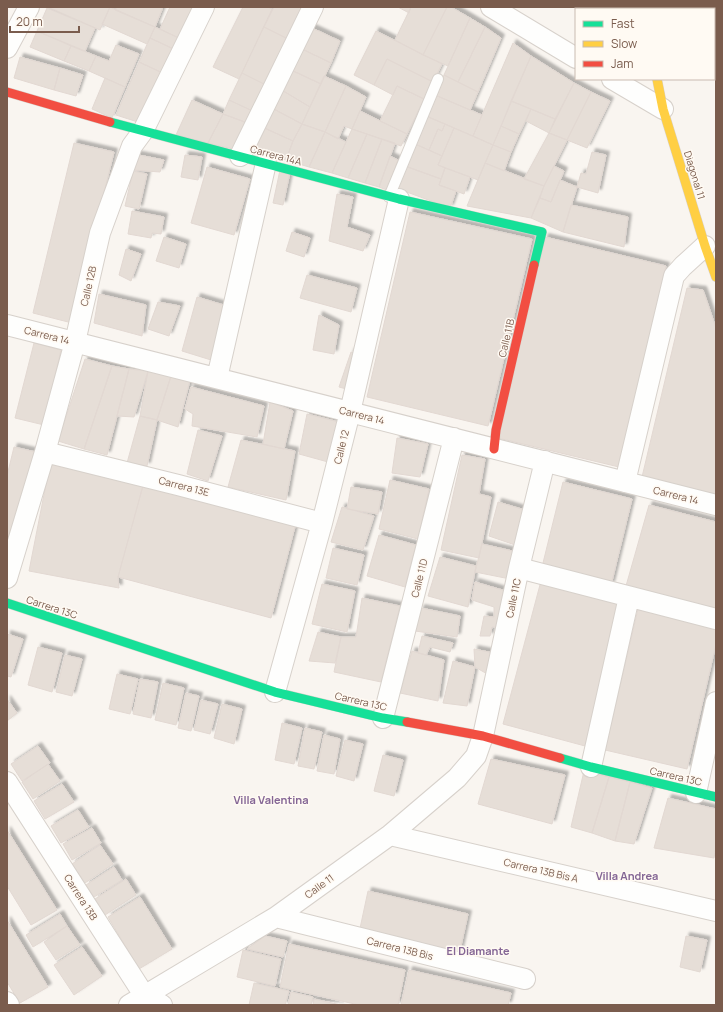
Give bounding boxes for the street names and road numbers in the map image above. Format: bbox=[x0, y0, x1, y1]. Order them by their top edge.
street label: Carrera 14A bbox=[249, 141, 304, 169]
street label: Diagonal 11 bbox=[681, 149, 709, 201]
street label: Calle 12B bbox=[77, 264, 99, 308]
street label: Calle 11B bbox=[495, 317, 517, 359]
street label: Carrera 14 bbox=[23, 323, 71, 347]
street label: Carrera 14 bbox=[338, 403, 386, 427]
street label: Calle 12 bbox=[330, 428, 352, 466]
street label: Carrera 13E bbox=[157, 473, 211, 499]
street label: Carrera 14 bbox=[652, 483, 700, 507]
street label: Calle 11D bbox=[407, 557, 431, 599]
street label: Calle 11C bbox=[502, 577, 524, 619]
street label: Carrera 13C bbox=[25, 592, 79, 622]
street label: Carrera 13C bbox=[333, 688, 389, 714]
street label: Carrera 13C bbox=[648, 763, 704, 789]
street label: Carrera 13B Bis A bbox=[502, 855, 580, 886]
street label: Carrera 13B bbox=[61, 871, 101, 923]
street label: Calle 11 bbox=[302, 871, 336, 901]
street label: Carrera 13B Bis bbox=[365, 933, 435, 963]

